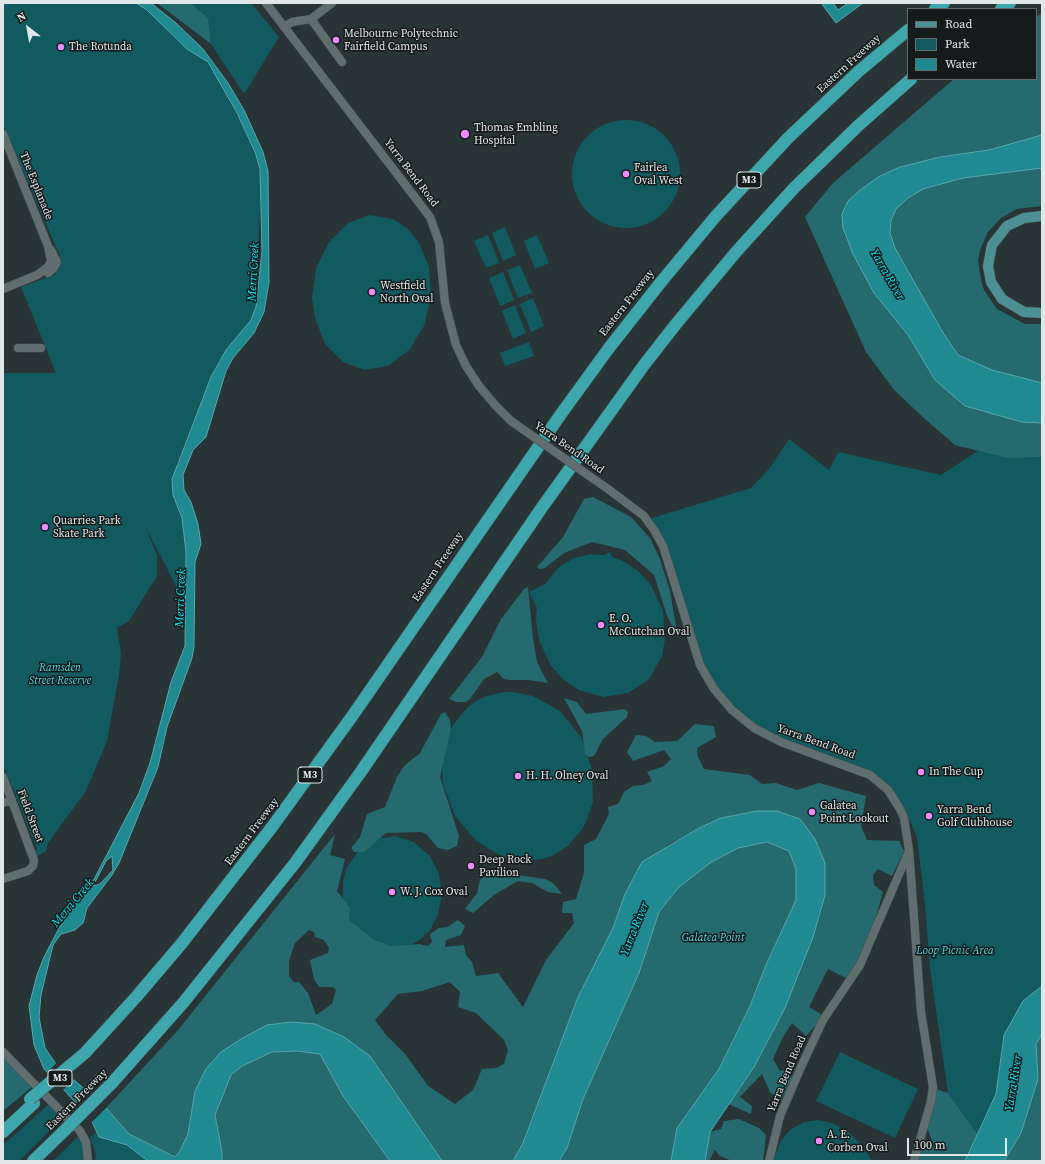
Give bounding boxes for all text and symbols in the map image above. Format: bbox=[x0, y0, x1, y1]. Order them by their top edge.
north arrow bbox=[8, 8, 48, 48]
legend bbox=[907, 8, 1037, 80]
text: N bbox=[14, 9, 29, 26]
text: Road bbox=[945, 16, 972, 32]
place label: Melbourne Polytechnic Fairfield Campus bbox=[344, 27, 458, 53]
street label: Eastern Freeway bbox=[814, 32, 884, 96]
marker: Melbourne Polytechnic Fairfield Campus bbox=[331, 35, 341, 45]
text: Park bbox=[945, 36, 970, 52]
place label: The Rotunda bbox=[69, 40, 132, 54]
marker: The Rotunda bbox=[56, 42, 66, 52]
text: Water bbox=[945, 56, 977, 72]
place label: Thomas Embling Hospital bbox=[474, 121, 558, 147]
marker: Thomas Embling Hospital bbox=[459, 128, 471, 140]
street label: Yarra Bend Road bbox=[381, 136, 441, 210]
street label: The Esplanade bbox=[16, 150, 56, 222]
place label: Fairlea Oval West bbox=[634, 161, 682, 187]
marker: Fairlea Oval West bbox=[621, 169, 631, 179]
road number: M3 bbox=[737, 172, 761, 188]
water label: Merri Creek bbox=[245, 242, 263, 302]
water label: Yarra River bbox=[867, 247, 907, 303]
street label: Eastern Freeway bbox=[597, 267, 657, 339]
place label: Westfield North Oval bbox=[380, 279, 434, 305]
marker: Westfield North Oval bbox=[367, 287, 377, 297]
street label: Yarra Bend Road bbox=[532, 419, 606, 477]
place label: Quarries Park Skate Park bbox=[53, 514, 121, 540]
marker: Quarries Park Skate Park bbox=[40, 522, 50, 532]
street label: Eastern Freeway bbox=[410, 530, 466, 604]
water label: Merri Creek bbox=[173, 568, 189, 628]
place label: E. O. McCutchan Oval bbox=[609, 612, 690, 638]
marker: E. O. McCutchan Oval bbox=[596, 620, 606, 630]
park label: Ramsden Street Reserve bbox=[29, 661, 91, 687]
street label: Yarra Bend Road bbox=[775, 722, 857, 762]
place label: In The Cup bbox=[929, 765, 983, 779]
road number: M3 bbox=[298, 767, 322, 783]
marker: In The Cup bbox=[916, 767, 926, 777]
place label: H. H. Olney Oval bbox=[526, 769, 609, 783]
marker: H. H. Olney Oval bbox=[513, 771, 523, 781]
street label: Field Street bbox=[14, 788, 46, 844]
street label: Eastern Freeway bbox=[222, 796, 282, 868]
place label: Galatea Point Lookout bbox=[820, 799, 889, 825]
place label: Yarra Bend Golf Clubhouse bbox=[937, 803, 1012, 829]
marker: Galatea Point Lookout bbox=[807, 807, 817, 817]
marker: Yarra Bend Golf Clubhouse bbox=[924, 811, 934, 821]
place label: Deep Rock Pavilion bbox=[479, 853, 531, 879]
marker: Deep Rock Pavilion bbox=[466, 861, 476, 871]
water label: Merri Creek bbox=[49, 876, 97, 930]
place label: W. J. Cox Oval bbox=[400, 885, 468, 899]
marker: W. J. Cox Oval bbox=[387, 887, 397, 897]
water label: Yarra River bbox=[618, 900, 652, 958]
park label: Galatea Point bbox=[682, 931, 744, 945]
park label: Loop Picnic Area bbox=[916, 944, 994, 958]
street label: Yarra Bend Road bbox=[765, 1034, 809, 1114]
water label: Yarra River bbox=[1002, 1054, 1026, 1112]
street label: Eastern Freeway bbox=[44, 1067, 110, 1133]
road number: M3 bbox=[48, 1070, 72, 1086]
place label: A. E. Corben Oval bbox=[827, 1128, 888, 1154]
scale bar bbox=[909, 1130, 1009, 1156]
marker: A. E. Corben Oval bbox=[814, 1136, 824, 1146]
text: 100 m bbox=[914, 1137, 946, 1153]

